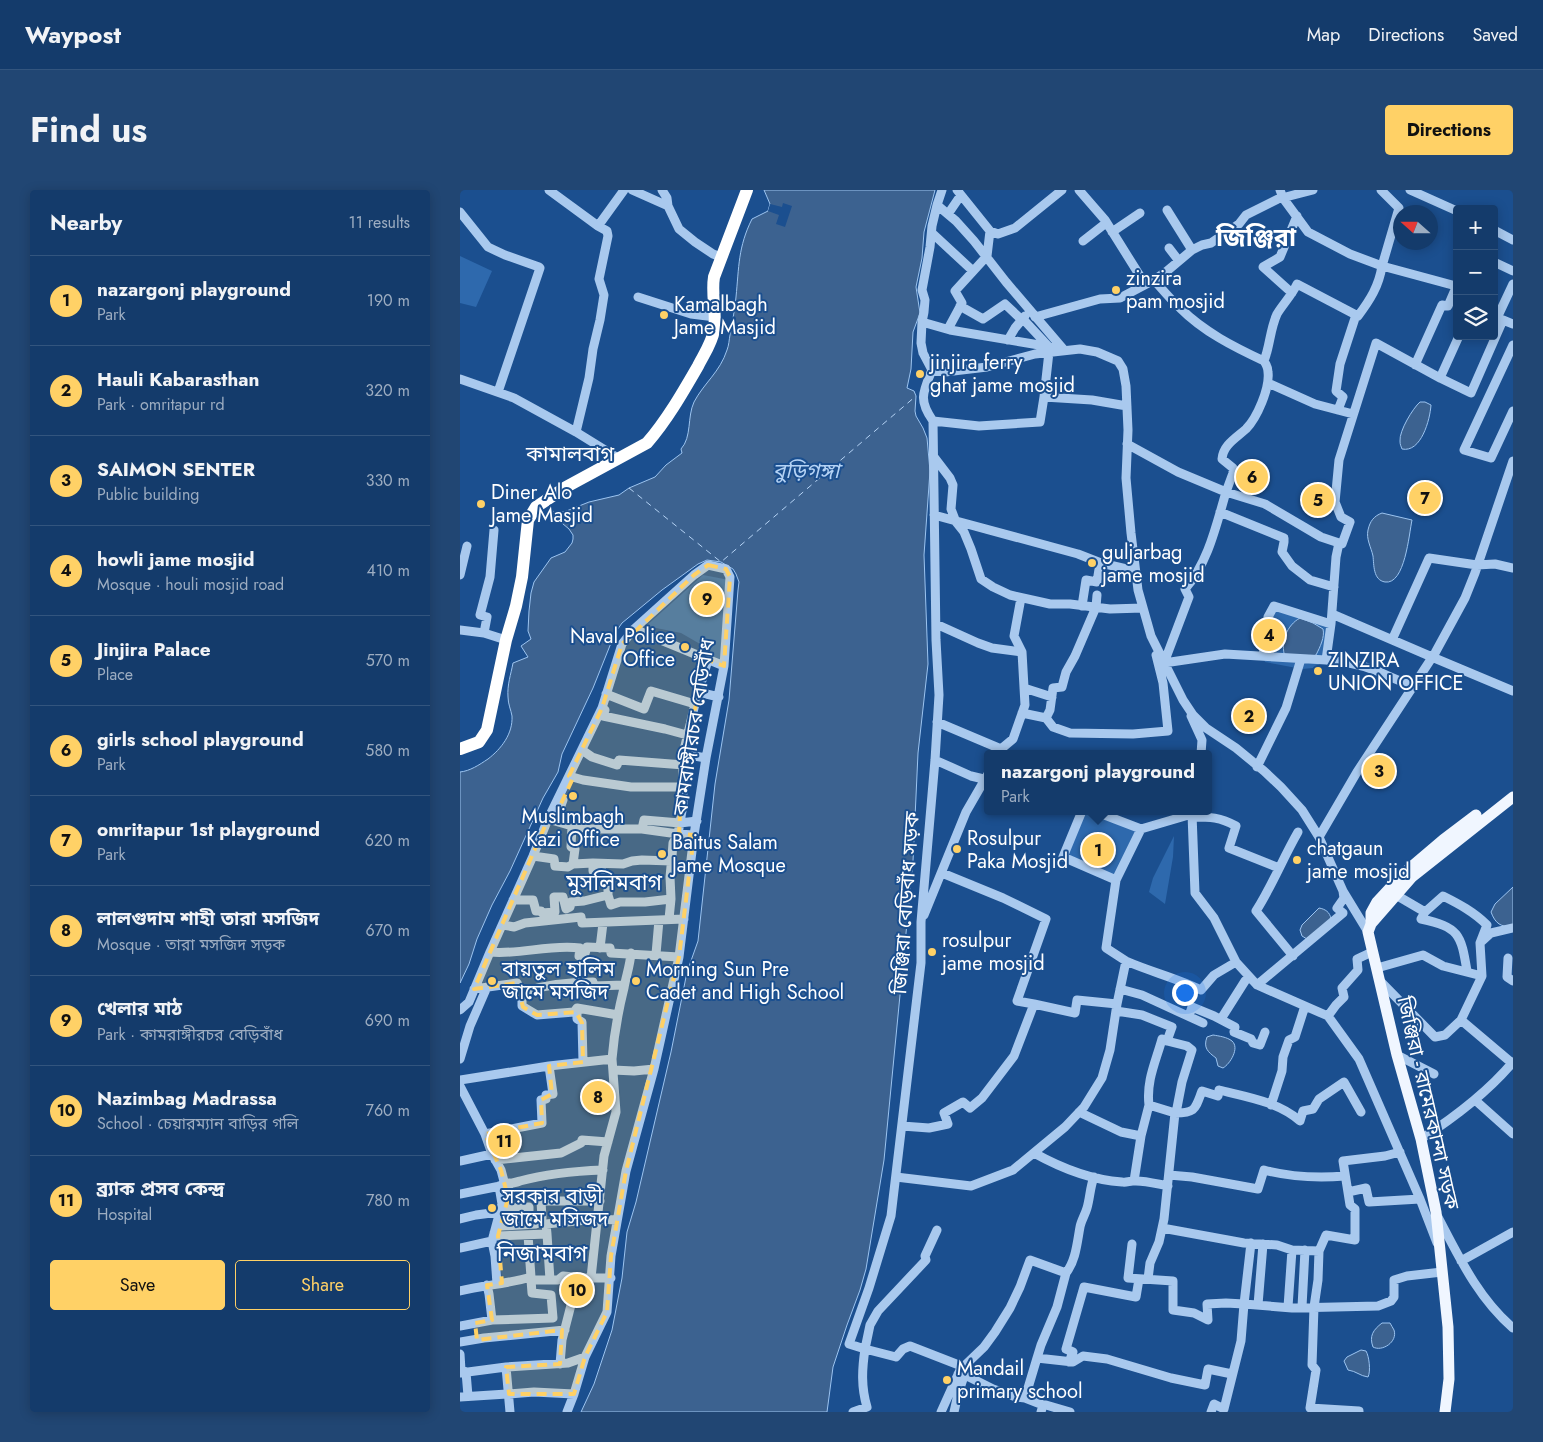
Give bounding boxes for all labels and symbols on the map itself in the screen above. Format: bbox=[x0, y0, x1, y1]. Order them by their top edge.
north arrow bbox=[1393, 205, 1438, 250]
district label: জিঞ্জিরা bbox=[1215, 219, 1297, 255]
place label: zinzira pam mosjid bbox=[1126, 264, 1225, 316]
marker: zinzira pam mosjid bbox=[1110, 284, 1122, 296]
place label: Kamalbagh Jame Masjid bbox=[671, 290, 776, 342]
marker: Kamalbagh Jame Masjid bbox=[658, 309, 670, 321]
place label: jinjira ferry ghat jame mosjid bbox=[928, 348, 1075, 400]
marker: jinjira ferry ghat jame mosjid bbox=[914, 368, 926, 380]
district label: কামালবাগ bbox=[525, 439, 614, 469]
water label: বুড়িগঙ্গা bbox=[773, 456, 844, 486]
pin: 6 bbox=[1236, 458, 1268, 496]
place label: Diner Alo Jame Masjid bbox=[488, 478, 593, 530]
pin: 7 bbox=[1409, 479, 1441, 517]
pin: 5 bbox=[1302, 481, 1334, 519]
marker: Diner Alo Jame Masjid bbox=[475, 498, 487, 510]
place label: guljarbag jame mosjid bbox=[1100, 538, 1205, 590]
marker: guljarbag jame mosjid bbox=[1086, 557, 1098, 569]
pin: 9 bbox=[691, 580, 723, 618]
pin: 4 bbox=[1253, 616, 1285, 654]
place label: Naval Police Office bbox=[570, 622, 675, 674]
street label: কামরাঙ্গীরচর বেড়িবাঁধ bbox=[666, 636, 722, 818]
marker: Naval Police Office bbox=[679, 641, 691, 653]
place label: ZINZIRA UNION OFFICE bbox=[1328, 646, 1464, 698]
marker: ZINZIRA UNION OFFICE bbox=[1312, 665, 1324, 677]
pin: 2 bbox=[1233, 697, 1265, 735]
pin: 3 bbox=[1363, 752, 1395, 790]
marker: Muslimbagh Kazi Office bbox=[567, 790, 579, 802]
place label: Muslimbagh Kazi Office bbox=[521, 802, 625, 854]
street label: জিঞ্জিরা বেড়িবাঁধ সড়ক bbox=[885, 810, 927, 996]
place label: Rosulpur Paka Mosjid bbox=[967, 824, 1068, 876]
place label: Baitus Salam Jame Mosque bbox=[669, 828, 786, 880]
pin: 1 bbox=[1082, 831, 1114, 869]
place label: chatgaun jame mosjid bbox=[1305, 834, 1410, 886]
marker: Rosulpur Paka Mosjid bbox=[951, 843, 963, 855]
marker: Baitus Salam Jame Mosque bbox=[656, 848, 668, 860]
marker: chatgaun jame mosjid bbox=[1291, 854, 1303, 866]
district label: মুসলিমবাগ bbox=[565, 866, 663, 898]
place label: rosulpur jame mosjid bbox=[940, 926, 1045, 978]
marker: rosulpur jame mosjid bbox=[926, 946, 938, 958]
place label: বায়তুল হালিম জামে মসজিদ bbox=[501, 955, 615, 1007]
place label: Morning Sun Pre Cadet and High School bbox=[646, 955, 844, 1007]
marker: বায়তুল হালিম জামে মসজিদ bbox=[486, 975, 498, 987]
marker: Morning Sun Pre Cadet and High School bbox=[630, 975, 642, 987]
your location bbox=[1172, 980, 1198, 1006]
street label: জিঞ্জিরা - রামেরকান্দা সড়ক bbox=[1389, 993, 1467, 1213]
pin: 8 bbox=[582, 1078, 614, 1116]
pin: 11 bbox=[488, 1122, 520, 1160]
place label: সরকার বাড়ী জামে মসিজদ bbox=[501, 1182, 609, 1234]
marker: সরকার বাড়ী জামে মসিজদ bbox=[486, 1202, 498, 1214]
district label: নিজামবাগ bbox=[496, 1237, 588, 1269]
pin: 10 bbox=[561, 1271, 593, 1309]
place label: Mandail primary school bbox=[957, 1354, 1083, 1406]
marker: Mandail primary school bbox=[941, 1374, 953, 1386]

